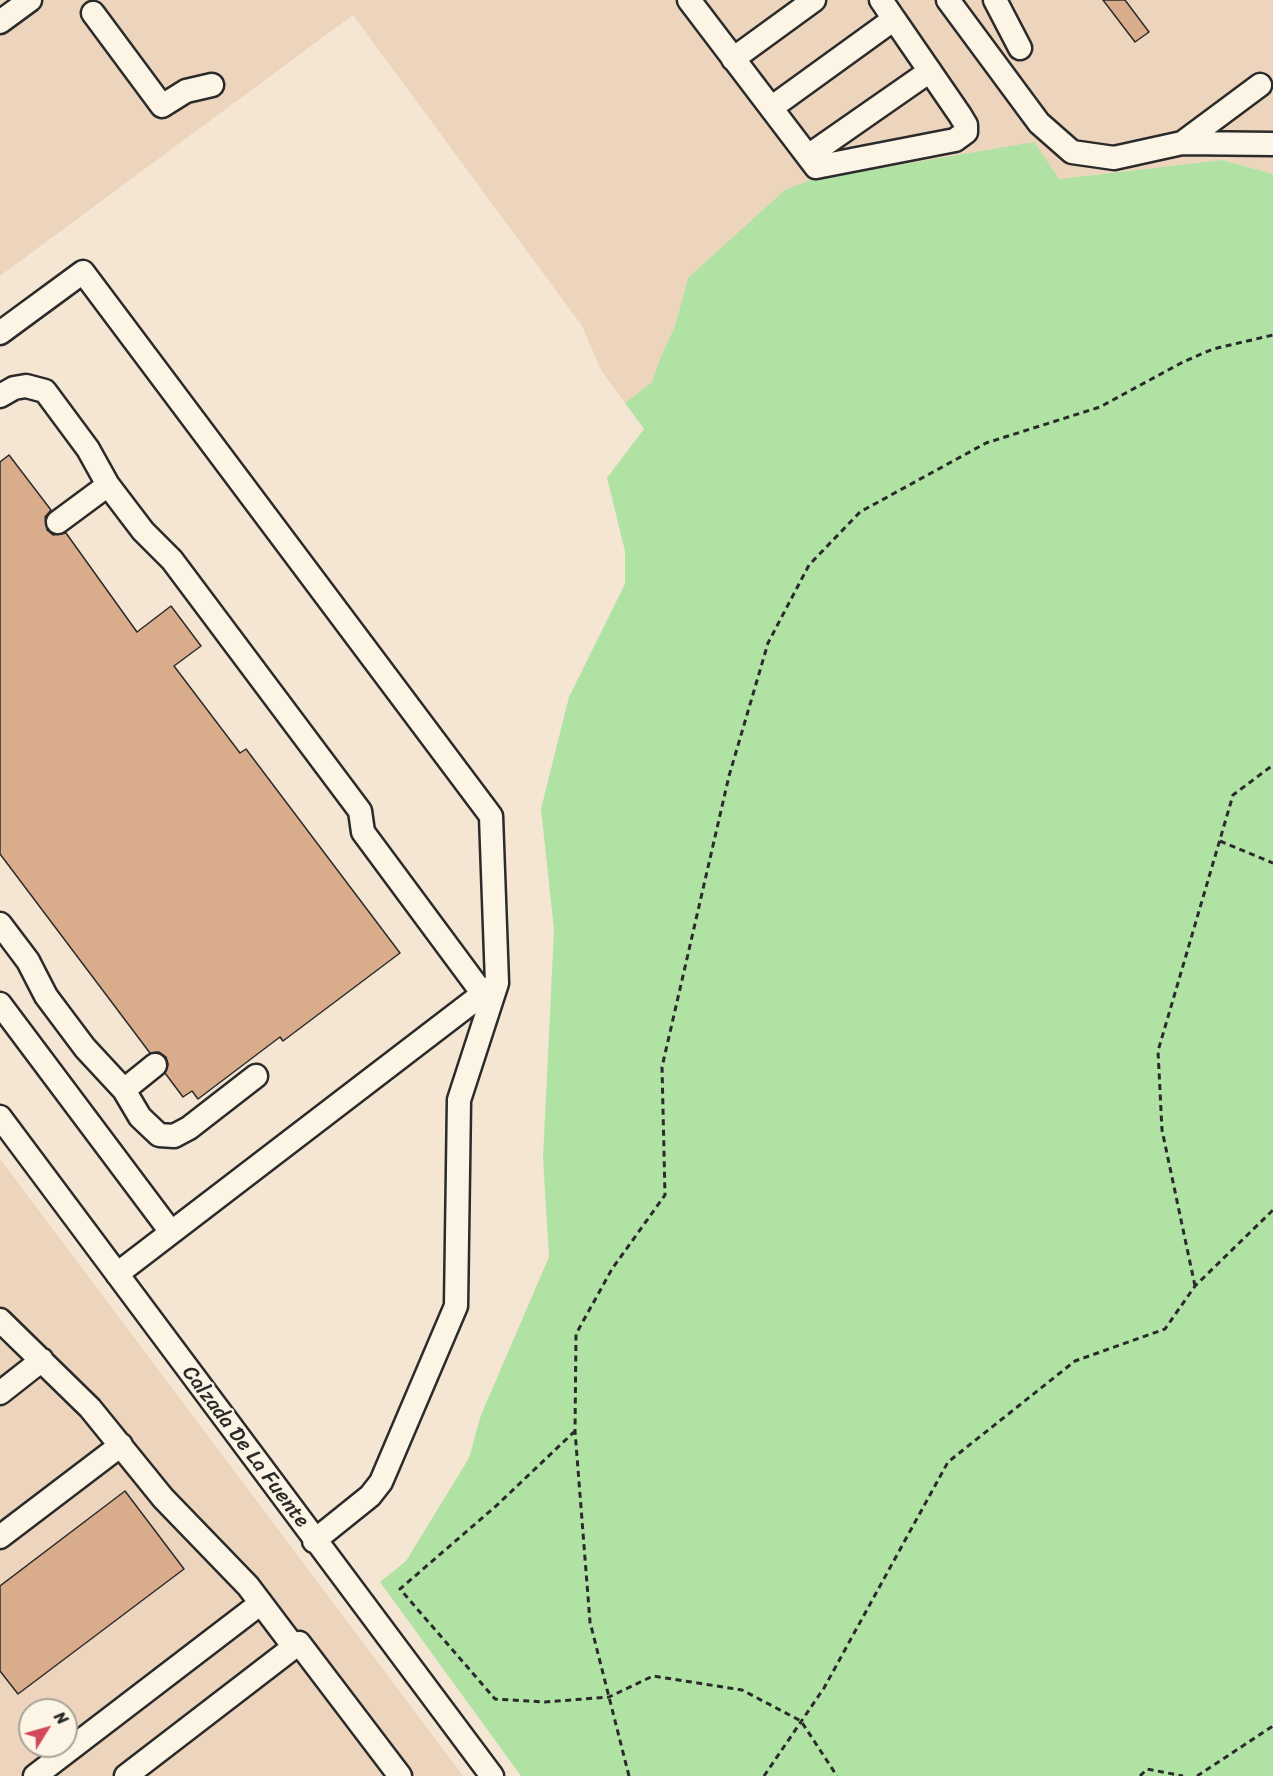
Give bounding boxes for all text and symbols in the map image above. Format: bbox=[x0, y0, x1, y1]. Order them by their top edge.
street label: Calzada De La Fuente bbox=[176, 1361, 314, 1533]
north arrow bbox=[18, 1698, 78, 1758]
text: N bbox=[46, 1705, 76, 1731]

